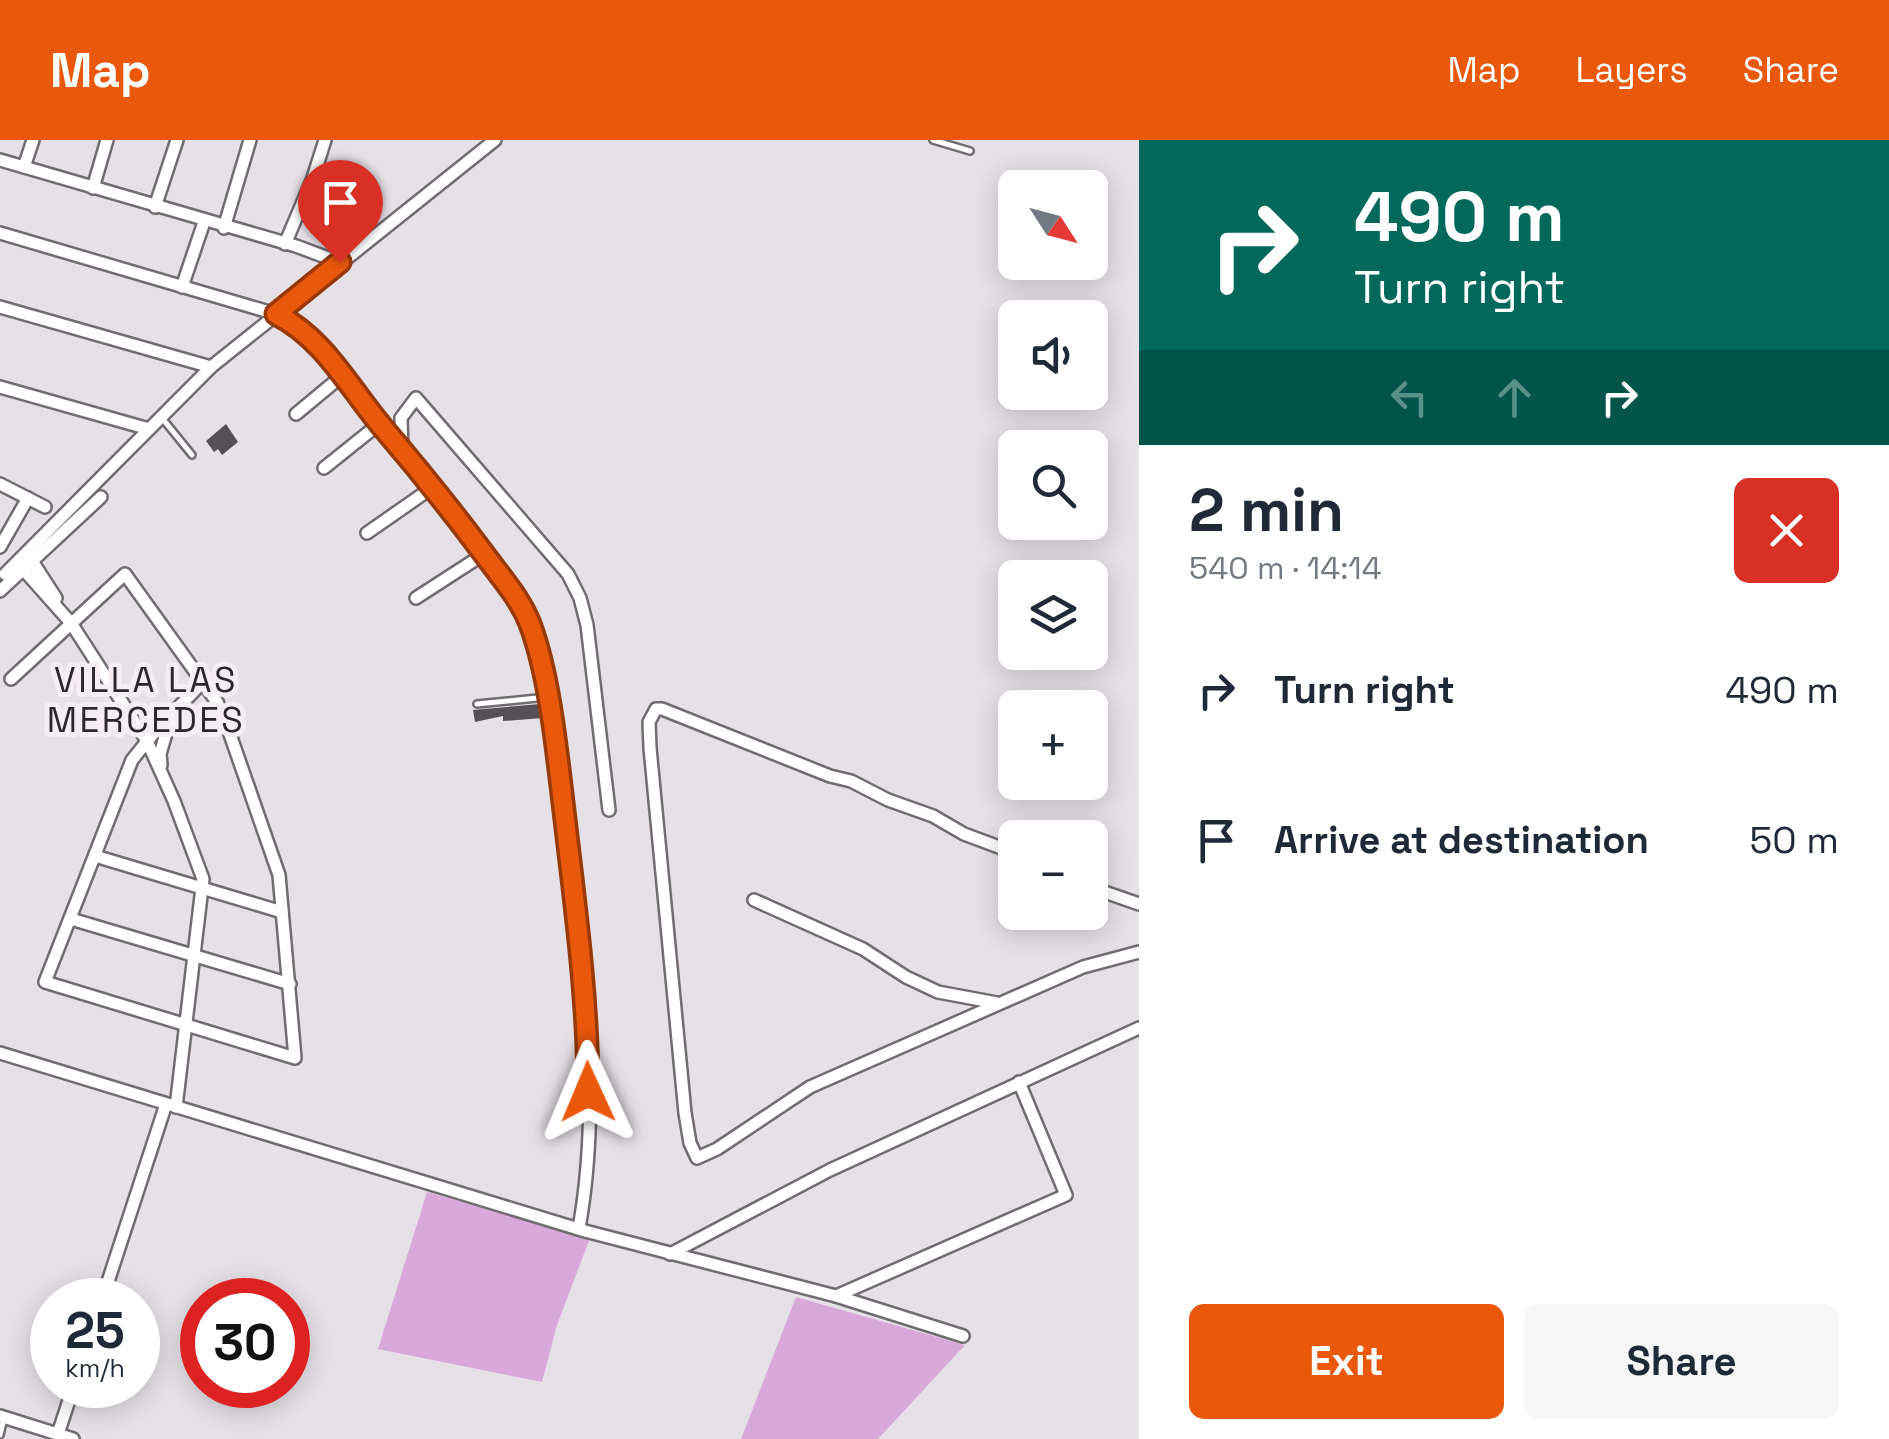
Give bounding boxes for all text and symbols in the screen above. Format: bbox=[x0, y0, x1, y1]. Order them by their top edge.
text: Map bbox=[50, 40, 151, 101]
text: Map bbox=[1447, 48, 1520, 92]
text: Layers bbox=[1575, 48, 1688, 92]
text: Share bbox=[1743, 48, 1839, 92]
pin bbox=[298, 160, 383, 263]
north arrow bbox=[998, 170, 1108, 280]
map controls bbox=[998, 170, 1108, 930]
text: 490 m bbox=[1354, 172, 1565, 261]
icon: arrive bbox=[313, 175, 368, 230]
icon: right bbox=[1189, 180, 1319, 310]
text: Turn right bbox=[1354, 259, 1565, 316]
button: sound bbox=[998, 300, 1108, 410]
icon: left bbox=[1382, 370, 1437, 425]
icon: ahead bbox=[1487, 370, 1542, 425]
icon: right bbox=[1592, 370, 1647, 425]
button: search bbox=[998, 430, 1108, 540]
text: 2 min bbox=[1189, 472, 1344, 549]
button: close bbox=[1734, 478, 1839, 583]
text: 540 m · 14:14 bbox=[1189, 548, 1382, 588]
button: layers bbox=[998, 560, 1108, 670]
district label: VILLA LAS MERCEDES bbox=[47, 658, 245, 742]
icon: right bbox=[1189, 663, 1244, 718]
text: Turn right bbox=[1274, 666, 1455, 714]
text: 490 m bbox=[1725, 666, 1839, 714]
button: + bbox=[998, 690, 1108, 800]
icon: arrive bbox=[1189, 813, 1244, 868]
text: Arrive at destination bbox=[1274, 816, 1649, 864]
text: 50 m bbox=[1749, 816, 1839, 864]
button: − bbox=[998, 820, 1108, 930]
position arrow bbox=[536, 1040, 640, 1144]
speed limit sign: 30 bbox=[180, 1278, 310, 1408]
text: 25 bbox=[65, 1299, 125, 1363]
button: Exit bbox=[1189, 1304, 1504, 1419]
button: Share bbox=[1524, 1304, 1839, 1419]
text: km/h bbox=[65, 1352, 125, 1384]

